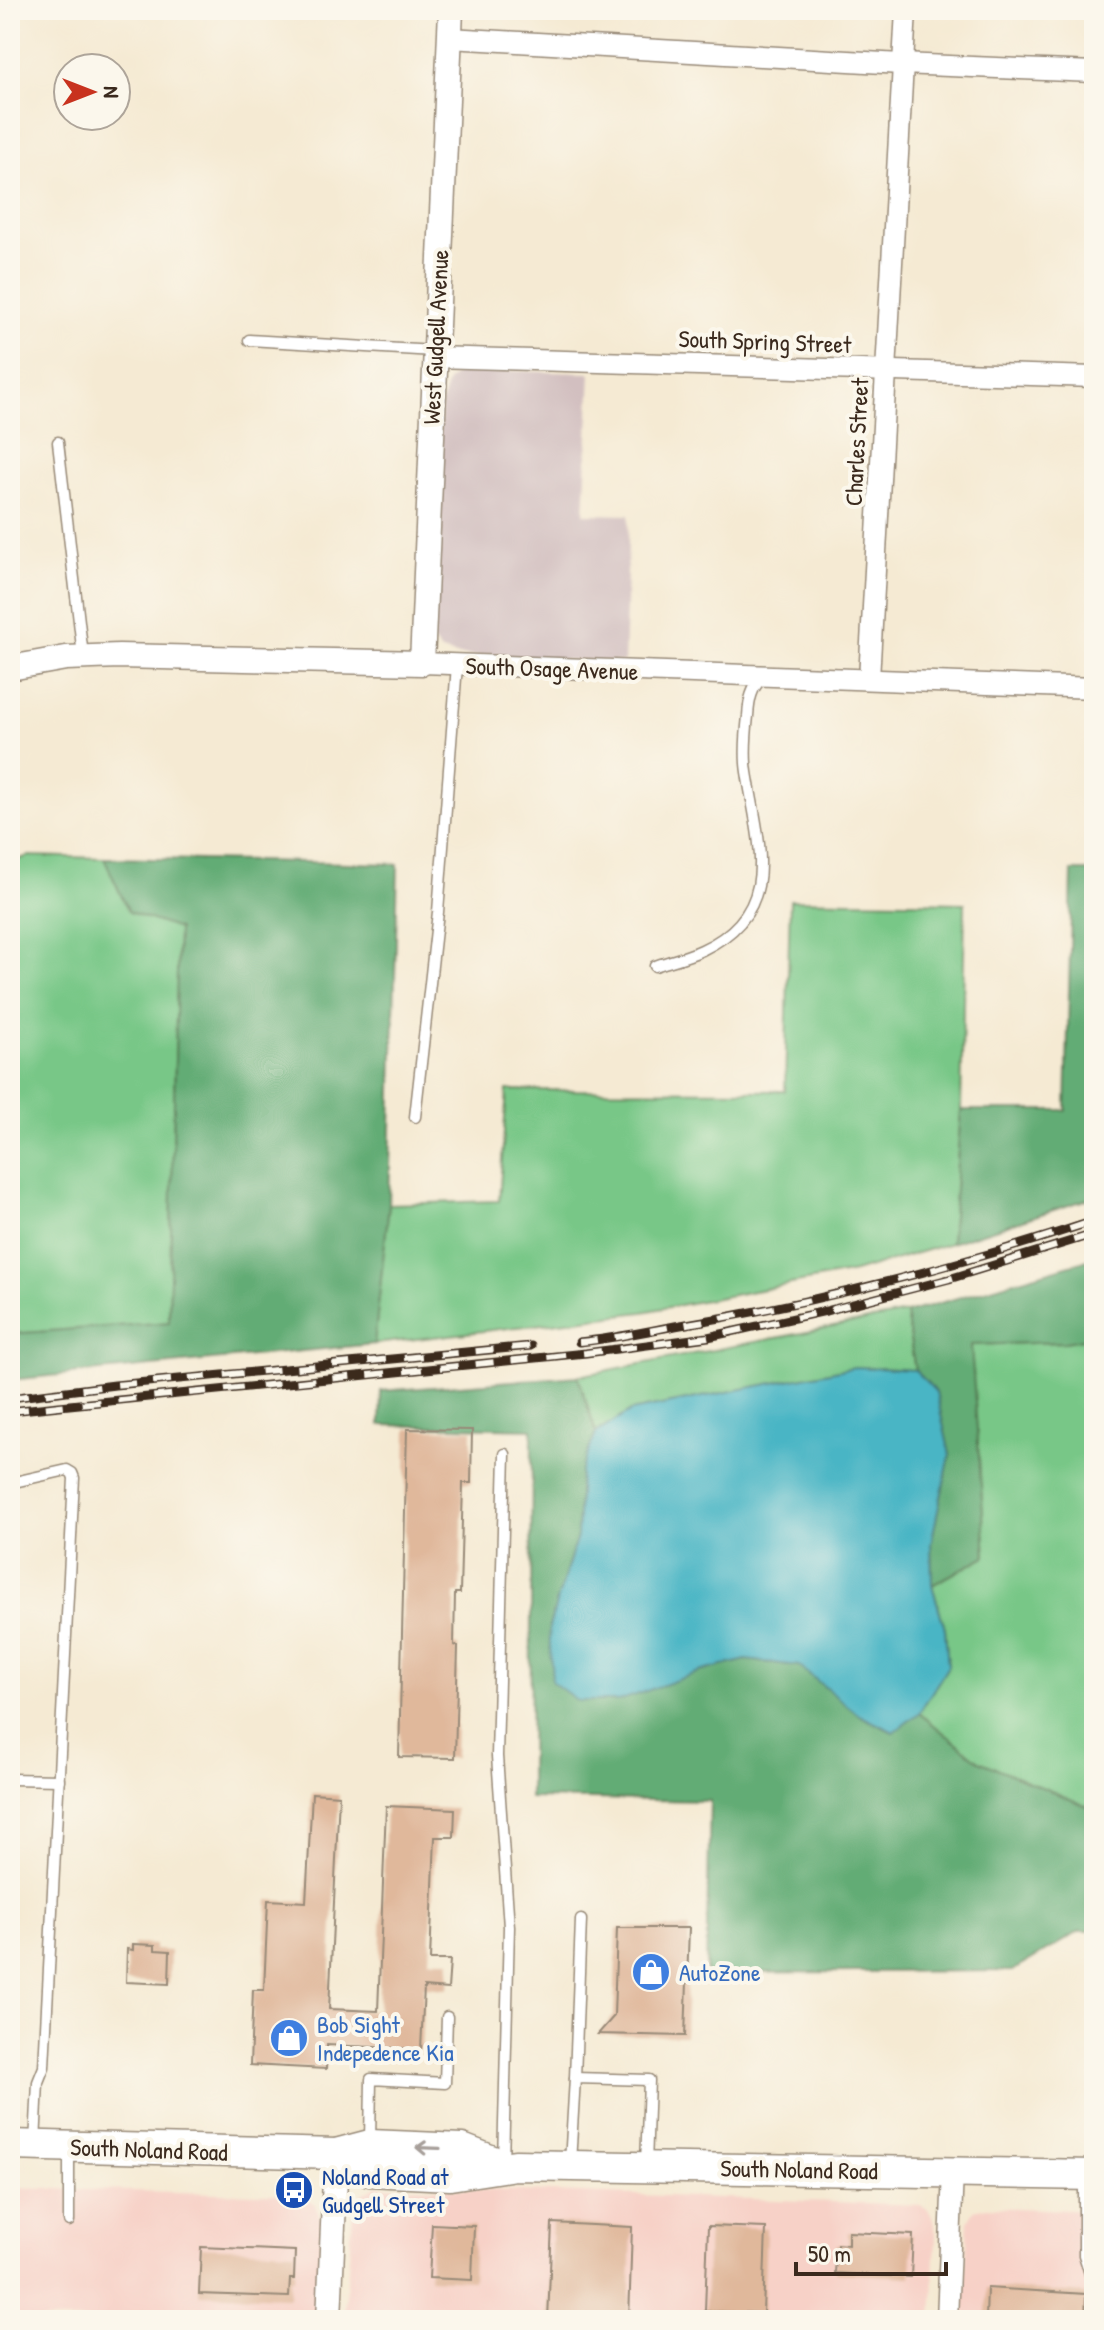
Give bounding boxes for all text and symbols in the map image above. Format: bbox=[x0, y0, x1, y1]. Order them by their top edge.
north arrow bbox=[52, 52, 132, 132]
text: N bbox=[97, 86, 127, 98]
street label: West Gudgell Avenue bbox=[414, 248, 456, 425]
street label: South Spring Street bbox=[678, 322, 853, 360]
street label: Charles Street bbox=[837, 376, 875, 507]
street label: South Osage Avenue bbox=[465, 649, 639, 687]
shop icon: AutoZone bbox=[630, 1951, 672, 1993]
place label: AutoZone bbox=[679, 1956, 761, 1988]
place label: Bob Sight Indepedence Kia bbox=[317, 2008, 454, 2068]
shop icon: Bob Sight Indepedence Kia bbox=[268, 2017, 310, 2059]
street label: South Noland Road bbox=[70, 2130, 228, 2168]
one-way arrow bbox=[415, 2140, 442, 2155]
street label: South Noland Road bbox=[720, 2152, 878, 2186]
place label: Noland Road at Gudgell Street bbox=[322, 2160, 449, 2220]
bus stop icon: Noland Road at Gudgell Street bbox=[273, 2169, 315, 2211]
scale bar bbox=[796, 2226, 946, 2276]
text: 50 m bbox=[808, 2237, 851, 2269]

